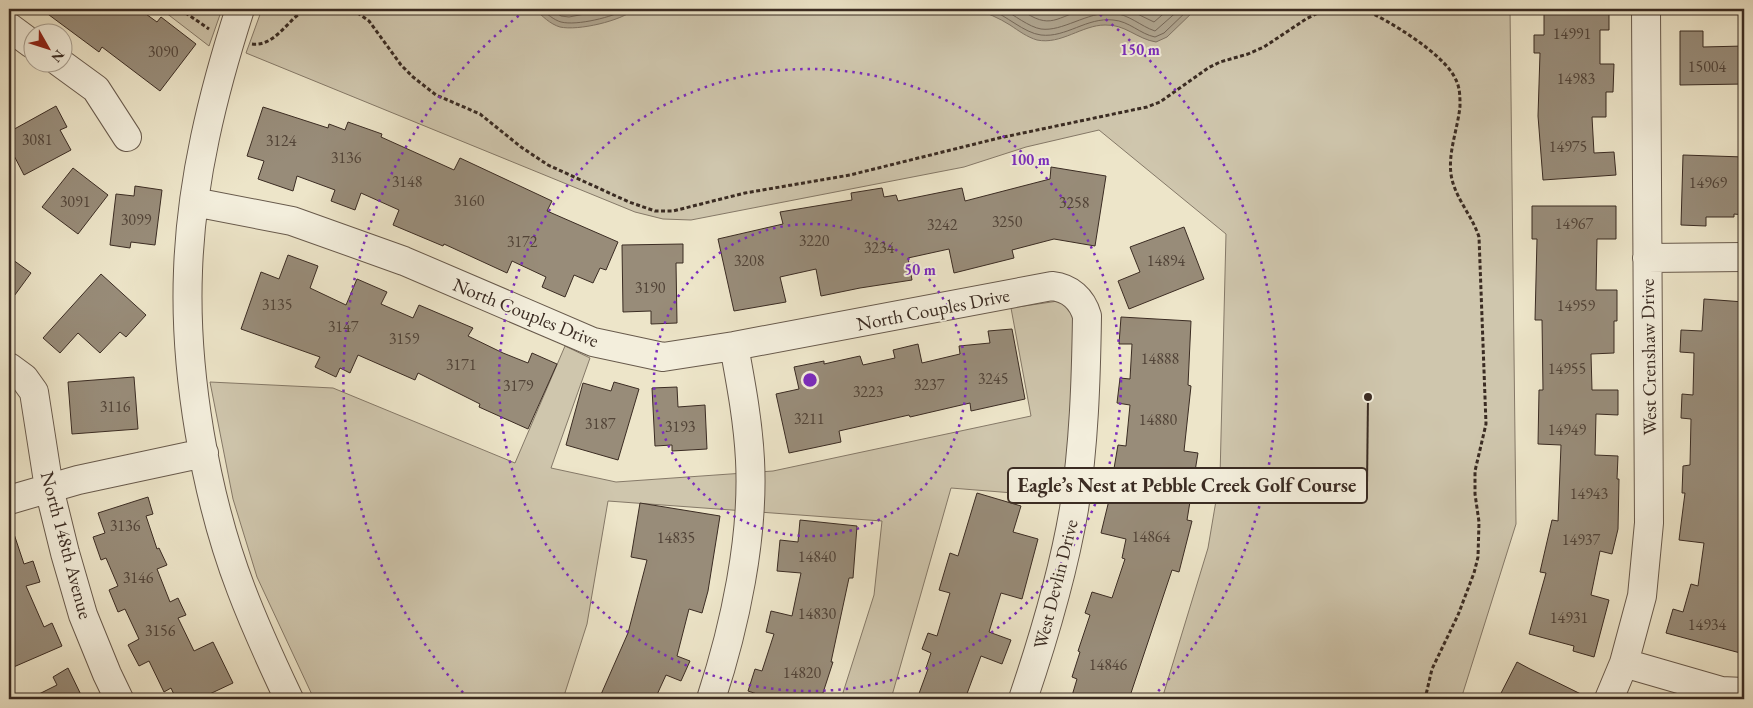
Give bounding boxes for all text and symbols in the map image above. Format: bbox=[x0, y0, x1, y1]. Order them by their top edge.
north arrow bbox=[22, 22, 72, 72]
house number: 14991 bbox=[1553, 23, 1591, 44]
text: 150 m bbox=[1120, 40, 1160, 59]
house number: 3090 bbox=[148, 41, 179, 62]
text: N bbox=[47, 46, 69, 67]
house number: 15004 bbox=[1688, 56, 1727, 77]
house number: 14983 bbox=[1557, 68, 1596, 89]
house number: 3081 bbox=[22, 129, 52, 150]
house number: 3124 bbox=[266, 130, 297, 151]
house number: 14975 bbox=[1549, 136, 1587, 157]
house number: 3136 bbox=[331, 147, 362, 168]
text: 100 m bbox=[1010, 150, 1050, 169]
house number: 3148 bbox=[392, 171, 423, 192]
house number: 14969 bbox=[1689, 172, 1728, 193]
house number: 3160 bbox=[454, 190, 485, 211]
house number: 3091 bbox=[60, 191, 90, 212]
house number: 3258 bbox=[1059, 192, 1090, 213]
house number: 3099 bbox=[121, 209, 152, 230]
house number: 3250 bbox=[992, 211, 1023, 232]
house number: 14967 bbox=[1555, 213, 1594, 234]
house number: 3242 bbox=[927, 214, 958, 235]
house number: 3220 bbox=[799, 230, 830, 251]
house number: 3172 bbox=[507, 231, 538, 252]
house number: 3234 bbox=[864, 237, 895, 258]
house number: 3208 bbox=[734, 250, 765, 271]
house number: 14894 bbox=[1147, 250, 1186, 271]
text: 50 m bbox=[904, 260, 936, 279]
street label: North Couples Drive bbox=[449, 272, 603, 353]
house number: 3190 bbox=[635, 277, 666, 298]
street label: West Crenshaw Drive bbox=[1635, 278, 1662, 436]
street label: North Couples Drive bbox=[854, 282, 1012, 337]
house number: 3135 bbox=[262, 294, 292, 315]
house number: 14959 bbox=[1557, 295, 1596, 316]
house number: 3147 bbox=[328, 316, 359, 337]
house number: 3159 bbox=[389, 328, 420, 349]
house number: 14888 bbox=[1141, 348, 1180, 369]
house number: 3171 bbox=[446, 354, 476, 375]
house number: 14955 bbox=[1548, 358, 1586, 379]
house number: 3245 bbox=[978, 368, 1008, 389]
centre of rings bbox=[801, 371, 819, 389]
house number: 3237 bbox=[914, 374, 945, 395]
house number: 3179 bbox=[503, 375, 534, 396]
house number: 3223 bbox=[853, 381, 884, 402]
house number: 3116 bbox=[100, 396, 131, 417]
house number: 3211 bbox=[794, 408, 824, 429]
house number: 14880 bbox=[1139, 409, 1178, 430]
house number: 3187 bbox=[585, 413, 616, 434]
house number: 3193 bbox=[665, 416, 696, 437]
house number: 14949 bbox=[1548, 419, 1587, 440]
callout: Eagle’s Nest at Pebble Creek Golf Course bbox=[1008, 468, 1367, 503]
street label: North 148th Avenue bbox=[35, 469, 98, 622]
text: Eagle’s Nest at Pebble Creek Golf Course bbox=[1018, 472, 1356, 498]
house number: 14943 bbox=[1570, 483, 1609, 504]
house number: 3136 bbox=[110, 515, 141, 536]
street label: West Devlin Drive bbox=[1027, 517, 1084, 651]
house number: 14864 bbox=[1132, 526, 1171, 547]
house number: 14835 bbox=[657, 527, 695, 548]
house number: 14937 bbox=[1562, 529, 1601, 550]
house number: 14840 bbox=[798, 546, 837, 567]
house number: 3146 bbox=[123, 567, 154, 588]
house number: 14830 bbox=[798, 603, 837, 624]
house number: 14931 bbox=[1550, 607, 1588, 628]
house number: 14934 bbox=[1688, 614, 1727, 635]
house number: 3156 bbox=[145, 620, 176, 641]
house number: 14846 bbox=[1089, 654, 1128, 675]
house number: 14820 bbox=[783, 662, 822, 683]

